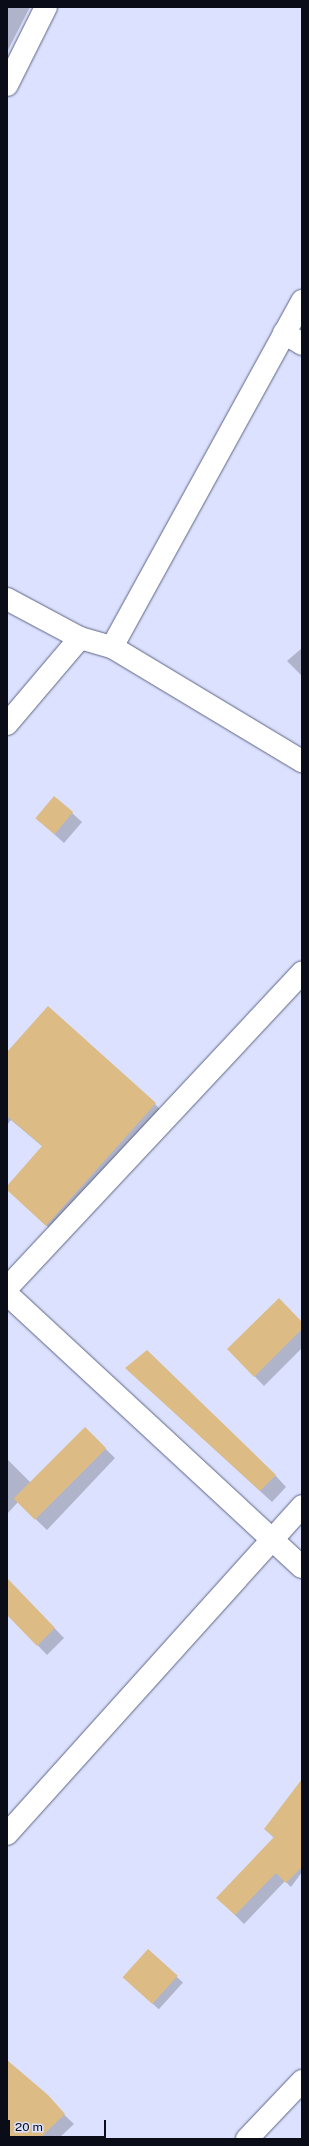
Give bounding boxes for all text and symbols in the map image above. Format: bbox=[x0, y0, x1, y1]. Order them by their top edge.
scale bar bbox=[10, 2112, 108, 2138]
text: 20 m bbox=[15, 2120, 43, 2134]

